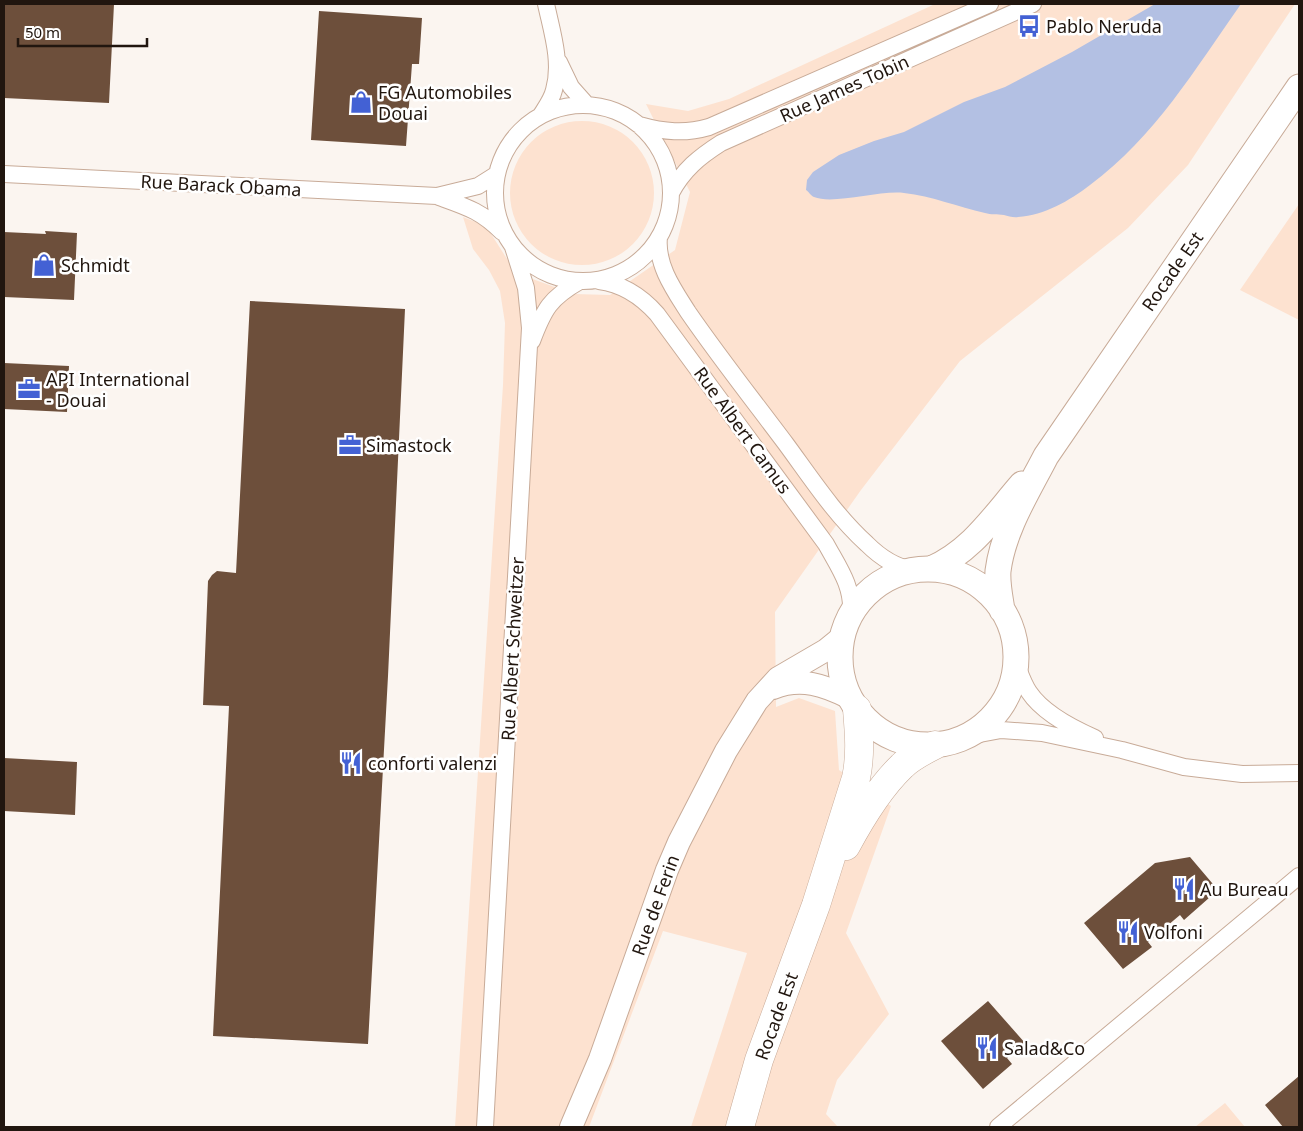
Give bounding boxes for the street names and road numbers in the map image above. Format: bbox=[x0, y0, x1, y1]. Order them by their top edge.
street label: Rue James Tobin bbox=[776, 49, 912, 127]
street label: Rue Barack Obama bbox=[140, 169, 302, 201]
street label: Rocade Est bbox=[1136, 226, 1208, 316]
street label: Rue Albert Camus bbox=[689, 362, 797, 498]
street label: Rue Albert Schweitzer bbox=[495, 556, 529, 742]
street label: Rue de Ferin bbox=[626, 851, 684, 959]
street label: Rocade Est bbox=[749, 968, 803, 1063]

